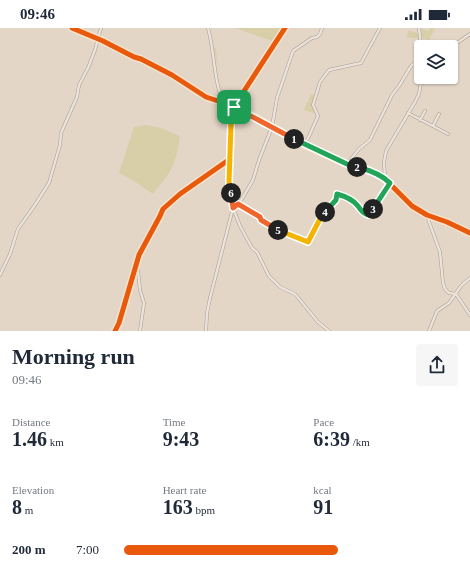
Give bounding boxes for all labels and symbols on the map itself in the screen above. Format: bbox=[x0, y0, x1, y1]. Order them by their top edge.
pin bbox=[217, 90, 251, 124]
pin: 1 bbox=[284, 129, 304, 149]
pin: 2 bbox=[347, 157, 367, 177]
pin: 6 bbox=[221, 183, 241, 203]
pin: 3 bbox=[363, 199, 383, 219]
pin: 4 bbox=[315, 202, 335, 222]
pin: 5 bbox=[268, 220, 288, 240]

